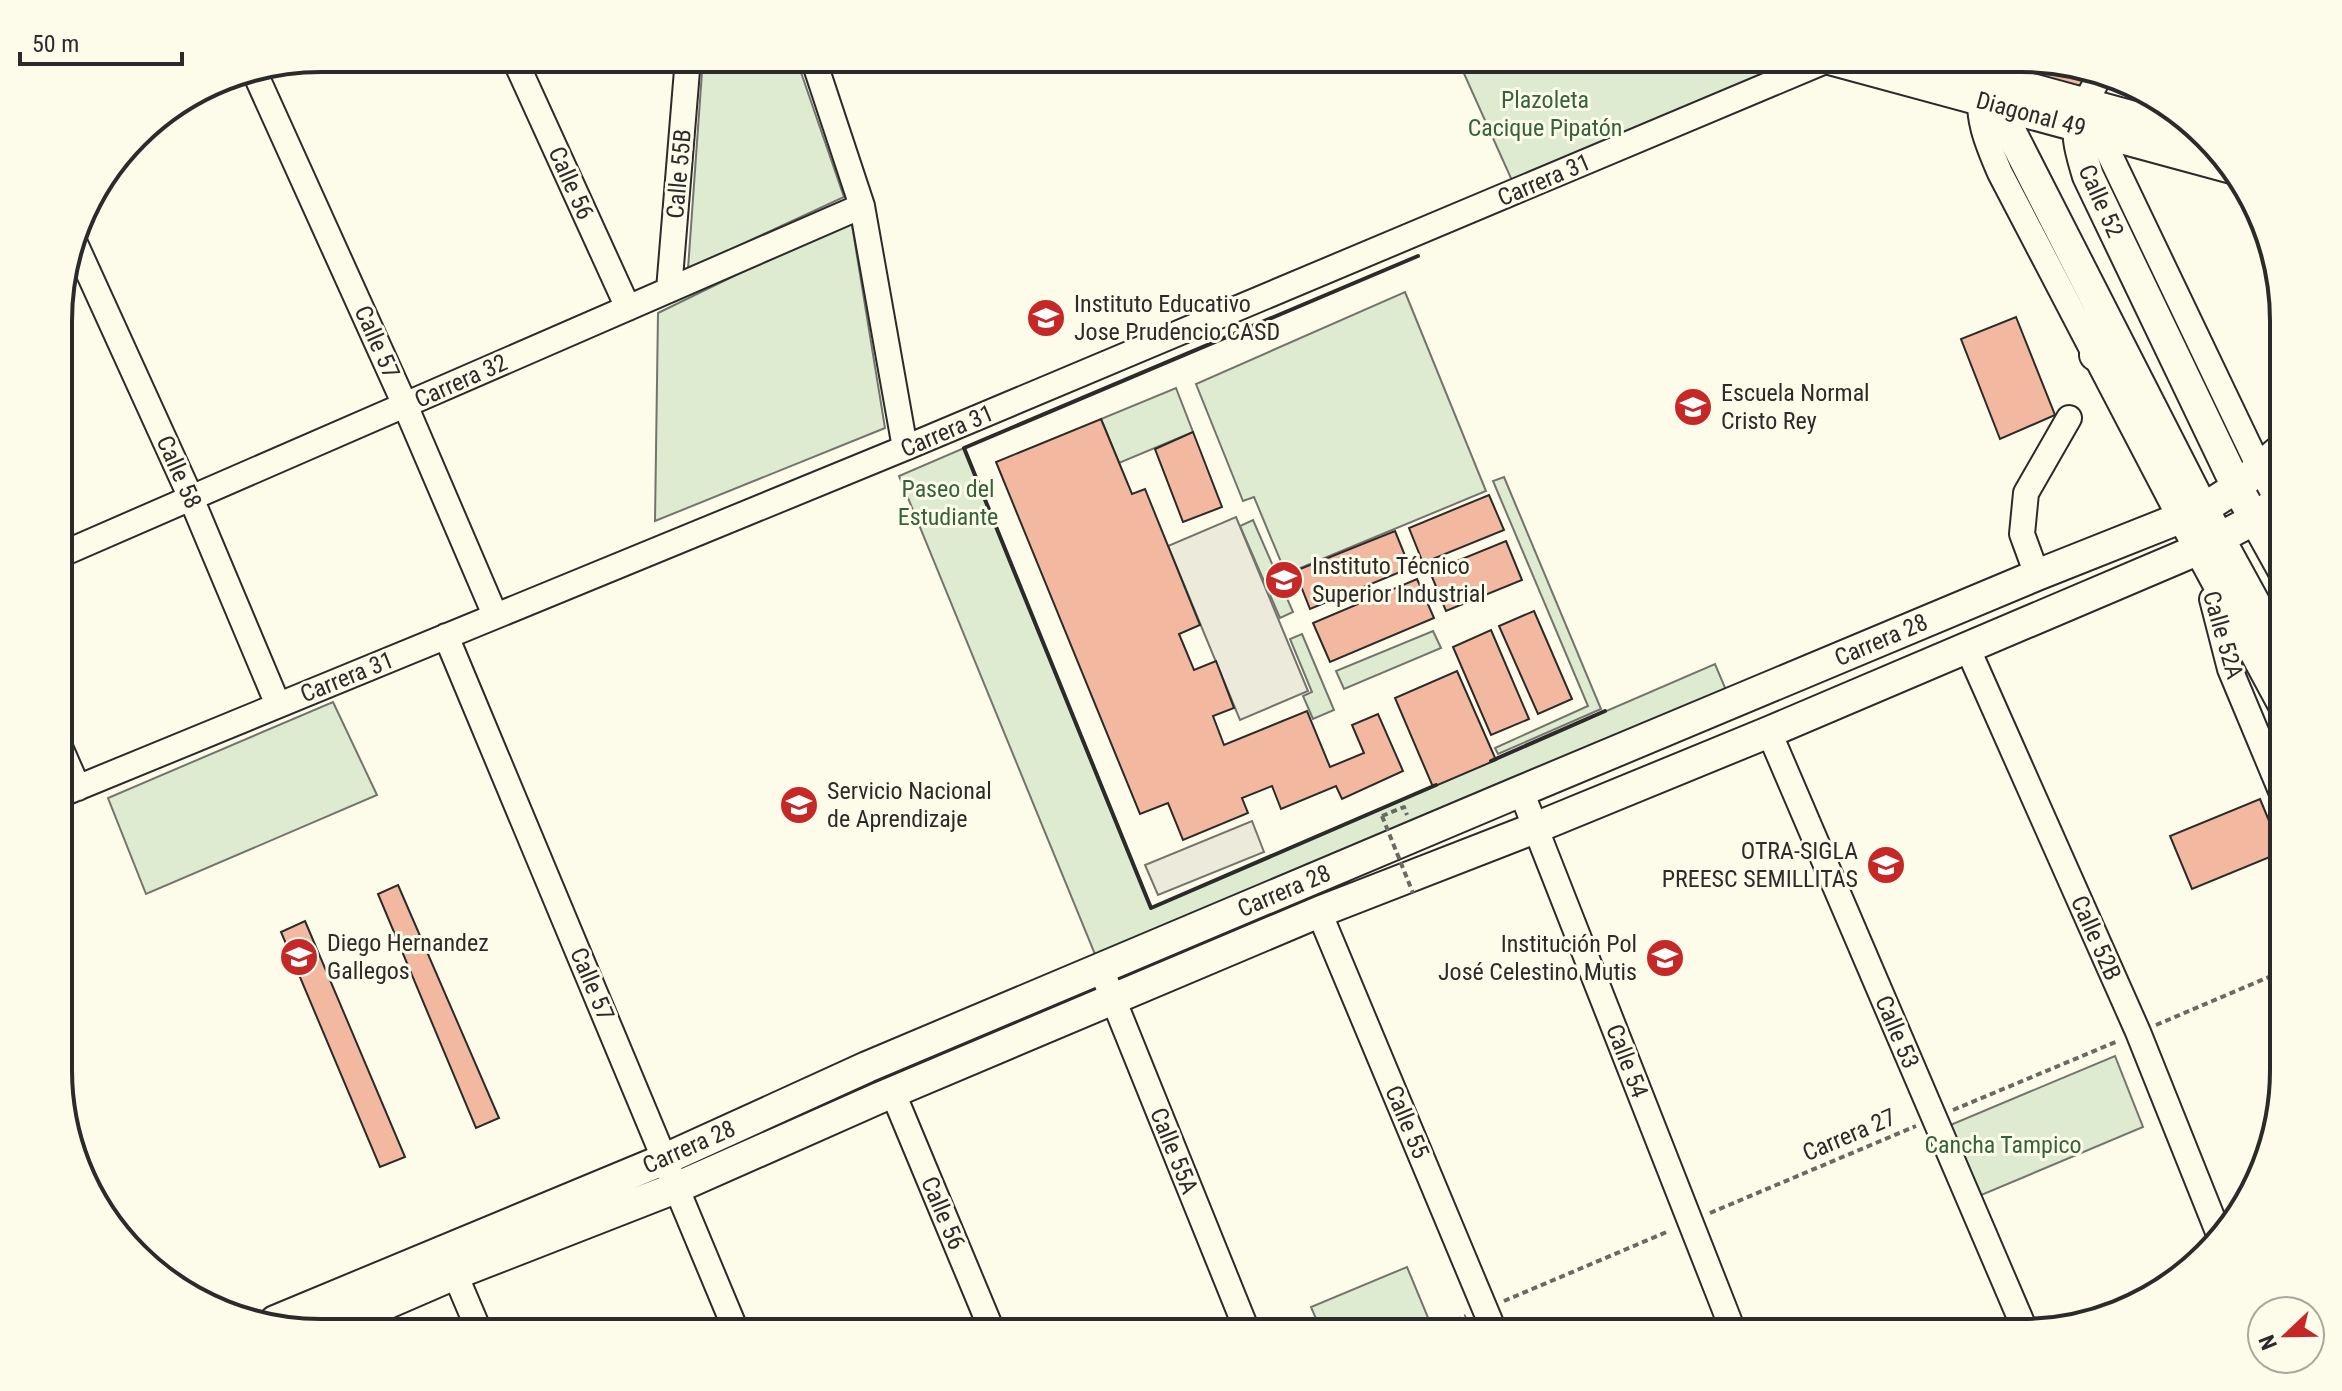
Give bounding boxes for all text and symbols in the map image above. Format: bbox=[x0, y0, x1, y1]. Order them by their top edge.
scale bar bbox=[20, 16, 182, 66]
text: 50 m bbox=[32, 30, 79, 58]
park label: Plazoleta Cacique Pipatón bbox=[1468, 86, 1622, 142]
street label: Diagonal 49 bbox=[1973, 86, 2089, 142]
street label: Calle 55B bbox=[661, 128, 697, 220]
street label: Calle 56 bbox=[543, 142, 599, 224]
street label: Carrera 31 bbox=[1493, 148, 1595, 212]
street label: Calle 52 bbox=[2073, 160, 2129, 242]
place label: Instituto Educativo Jose Prudencio CASD bbox=[1074, 290, 1280, 346]
school or university icon: Instituto Educativo Jose Prudencio CASD bbox=[1025, 297, 1067, 339]
street label: Calle 57 bbox=[349, 301, 405, 383]
street label: Carrera 32 bbox=[410, 348, 512, 414]
place label: Escuela Normal Cristo Rey bbox=[1721, 379, 1870, 435]
school or university icon: Escuela Normal Cristo Rey bbox=[1672, 386, 1714, 428]
street label: Carrera 31 bbox=[896, 399, 998, 463]
street label: Calle 58 bbox=[151, 431, 207, 513]
park label: Paseo del Estudiante bbox=[898, 475, 998, 531]
place label: Instituto Técnico Superior Industrial bbox=[1312, 552, 1486, 608]
school or university icon: Instituto Técnico Superior Industrial bbox=[1263, 559, 1305, 601]
street label: Calle 52A bbox=[2197, 588, 2249, 682]
street label: Carrera 28 bbox=[1830, 608, 1932, 672]
street label: Carrera 31 bbox=[296, 646, 398, 708]
place label: Servicio Nacional de Aprendizaje bbox=[827, 777, 992, 833]
school or university icon: Servicio Nacional de Aprendizaje bbox=[778, 784, 820, 826]
place label: OTRA-SIGLA PREESC SEMILLITAS bbox=[1662, 837, 1858, 893]
school or university icon: OTRA-SIGLA PREESC SEMILLITAS bbox=[1865, 844, 1907, 886]
street label: Carrera 28 bbox=[1233, 859, 1335, 923]
street label: Calle 52B bbox=[2065, 891, 2127, 985]
place label: Diego Hernandez Gallegos bbox=[327, 929, 489, 985]
place label: Institución Pol José Celestino Mutis bbox=[1438, 930, 1637, 986]
school or university icon: Diego Hernandez Gallegos bbox=[278, 936, 320, 978]
school or university icon: Institución Pol José Celestino Mutis bbox=[1644, 937, 1686, 979]
street label: Calle 57 bbox=[564, 943, 620, 1025]
street label: Calle 53 bbox=[1869, 991, 1925, 1073]
street label: Calle 54 bbox=[1600, 1020, 1654, 1102]
street label: Calle 55 bbox=[1379, 1081, 1435, 1163]
street label: Carrera 27 bbox=[1798, 1103, 1900, 1167]
street label: Calle 55A bbox=[1144, 1104, 1204, 1198]
street label: Carrera 28 bbox=[638, 1114, 740, 1180]
park label: Cancha Tampico bbox=[1924, 1131, 2082, 1159]
street label: Calle 56 bbox=[915, 1172, 971, 1254]
north arrow bbox=[2246, 1295, 2326, 1375]
text: N bbox=[2254, 1331, 2282, 1353]

